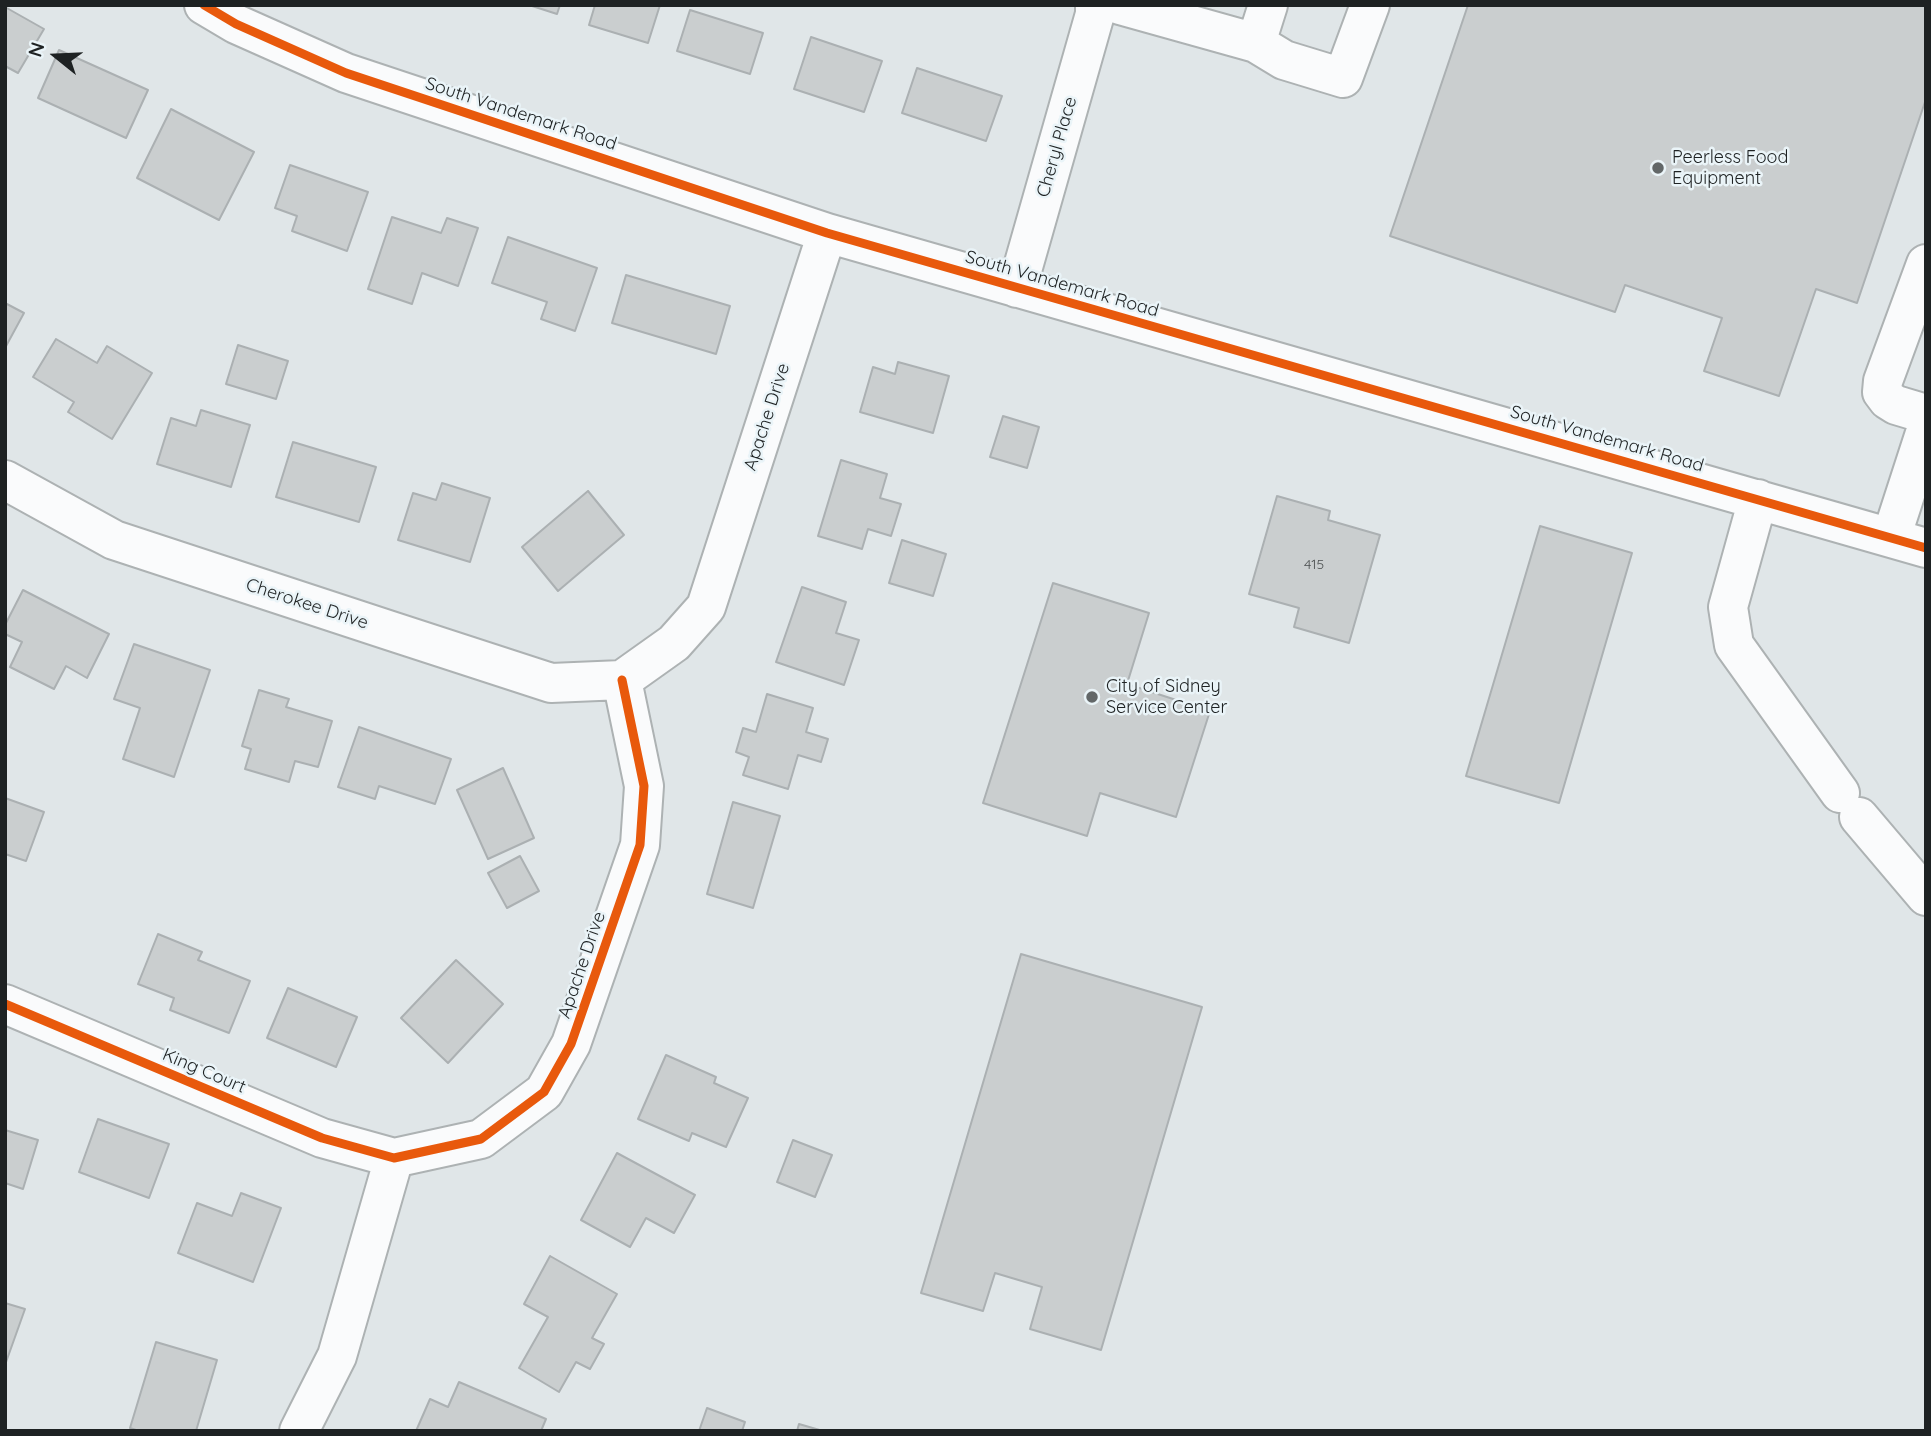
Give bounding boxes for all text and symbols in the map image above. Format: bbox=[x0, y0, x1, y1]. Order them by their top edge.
north arrow bbox=[21, 21, 91, 91]
text: N bbox=[22, 39, 50, 60]
street label: South Vandemark Road bbox=[423, 73, 619, 155]
street label: Cheryl Place bbox=[1032, 94, 1082, 200]
place label: Peerless Food Equipment bbox=[1672, 147, 1788, 190]
marker: Peerless Food Equipment bbox=[1650, 160, 1666, 176]
street label: South Vandemark Road bbox=[963, 246, 1161, 322]
street label: Apache Drive bbox=[740, 361, 794, 473]
street label: South Vandemark Road bbox=[1508, 401, 1706, 477]
house number: 415 bbox=[1304, 557, 1324, 573]
street label: Cherokee Drive bbox=[243, 574, 371, 634]
place label: City of Sidney Service Center bbox=[1106, 676, 1227, 718]
marker: City of Sidney Service Center bbox=[1084, 689, 1100, 705]
street label: Apache Drive bbox=[554, 909, 610, 1021]
street label: King Court bbox=[159, 1044, 249, 1098]

